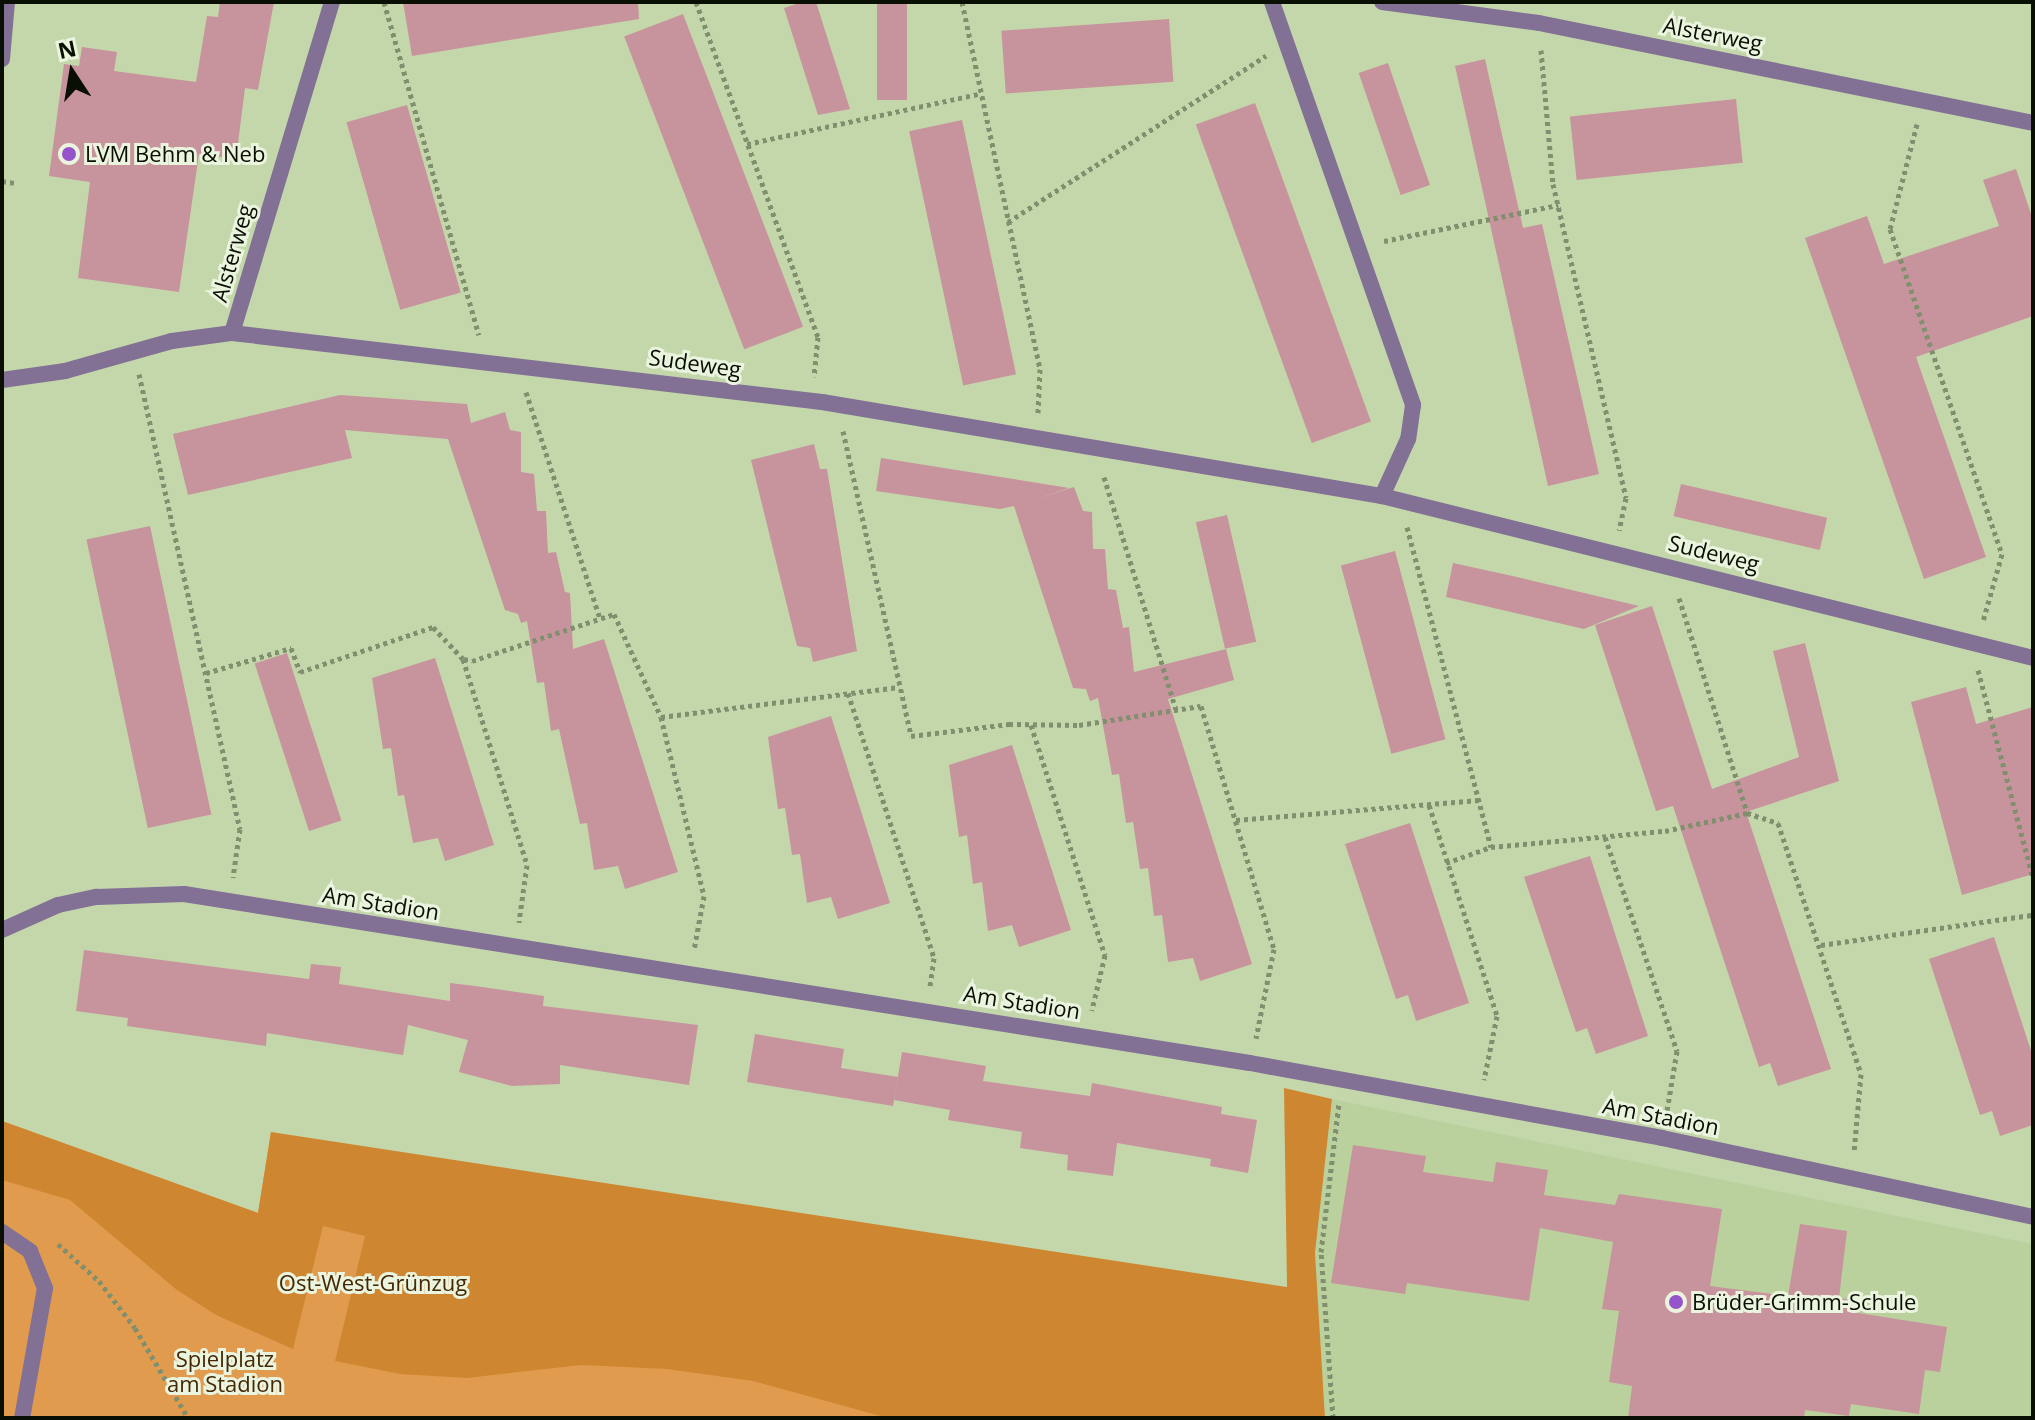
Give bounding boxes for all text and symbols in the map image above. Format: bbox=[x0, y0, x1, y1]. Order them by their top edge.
street label: Alsterweg bbox=[1661, 11, 1765, 57]
north arrow bbox=[32, 32, 112, 112]
text: N bbox=[55, 32, 79, 65]
place label: LVM Behm & Neb bbox=[85, 141, 265, 167]
marker: LVM Behm & Neb bbox=[60, 145, 78, 163]
street label: Alsterweg bbox=[205, 201, 259, 305]
street label: Sudeweg bbox=[647, 343, 743, 383]
street label: Sudeweg bbox=[1666, 529, 1762, 577]
street label: Am Stadion bbox=[321, 881, 441, 925]
street label: Am Stadion bbox=[962, 980, 1082, 1024]
street label: Am Stadion bbox=[1601, 1092, 1721, 1140]
park label: Ost-West-Grünzug bbox=[279, 1270, 467, 1296]
place label: Brüder-Grimm-Schule bbox=[1692, 1289, 1916, 1315]
marker: Brüder-Grimm-Schule bbox=[1667, 1293, 1685, 1311]
park label: Spielplatz am Stadion bbox=[167, 1345, 283, 1396]

